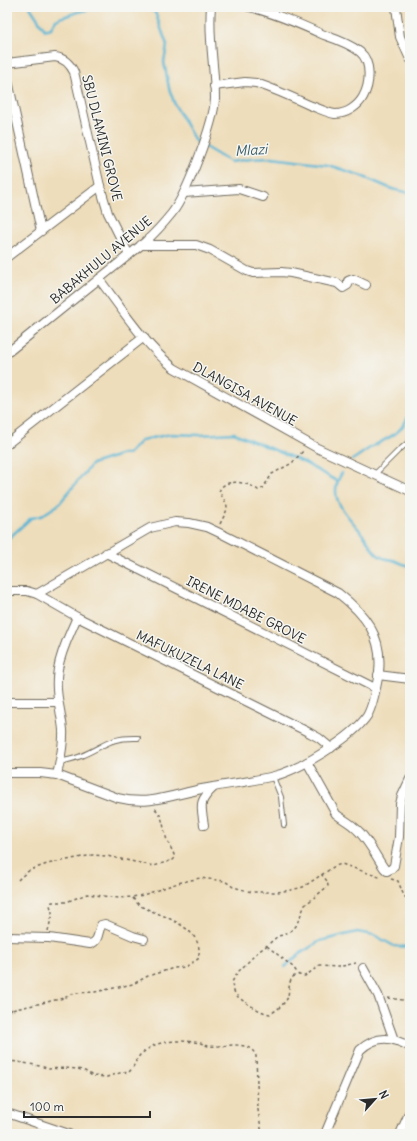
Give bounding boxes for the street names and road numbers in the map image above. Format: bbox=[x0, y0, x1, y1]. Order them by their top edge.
street label: SBU DLAMINI GROVE bbox=[78, 73, 126, 203]
street label: BABAKHULU AVENUE bbox=[47, 212, 156, 308]
street label: DLANGISA AVENUE bbox=[190, 358, 300, 430]
street label: IRENE MDABE GROVE bbox=[183, 572, 309, 648]
street label: MAFUKUZELA LANE bbox=[133, 627, 247, 694]

